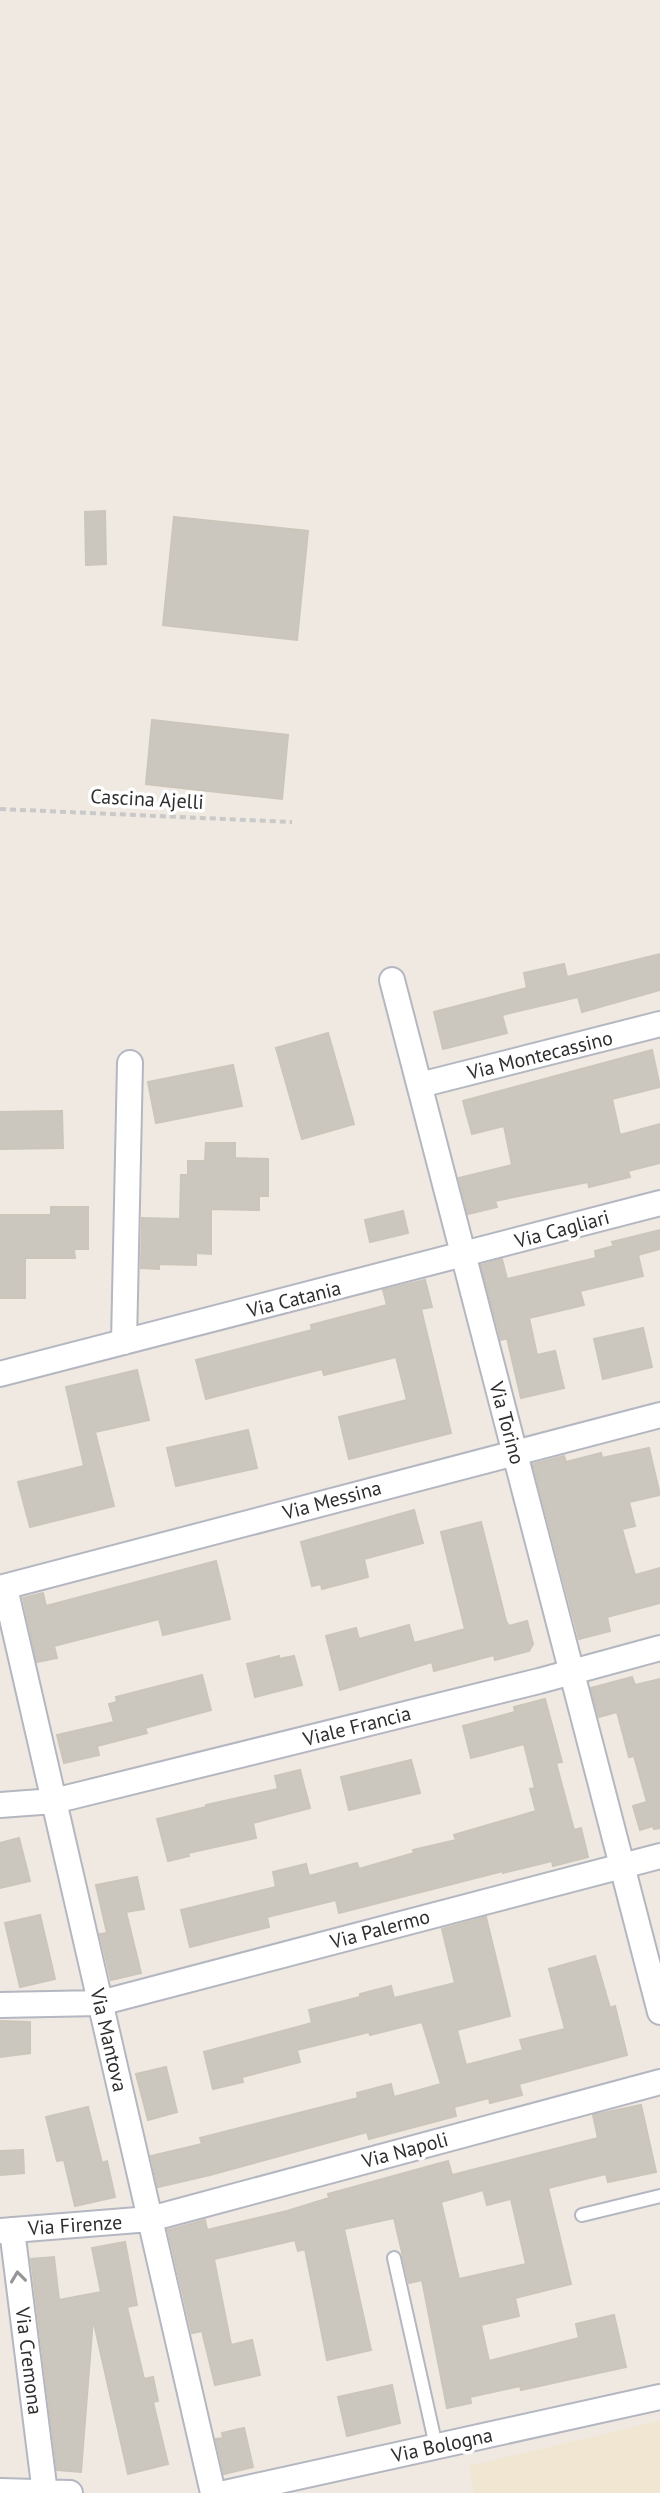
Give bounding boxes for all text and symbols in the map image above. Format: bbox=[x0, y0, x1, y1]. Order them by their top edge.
street label: Cascina Ajelli bbox=[90, 783, 204, 815]
street label: Via Montecassino bbox=[464, 1024, 615, 1086]
street label: Via Cagliari bbox=[511, 1204, 612, 1254]
street label: Via Catania bbox=[243, 1275, 344, 1323]
street label: Via Torino bbox=[483, 1378, 530, 1467]
street label: Via Messina bbox=[279, 1474, 384, 1526]
street label: Viale Francia bbox=[299, 1700, 414, 1752]
street label: Via Palermo bbox=[326, 1903, 433, 1955]
street label: Via Mantova bbox=[84, 1985, 134, 2094]
street label: Via Napoli bbox=[358, 2126, 451, 2174]
street label: Via Firenze bbox=[26, 2209, 123, 2241]
one-way arrow bbox=[10, 2270, 27, 2284]
street label: Via Cremona bbox=[9, 2305, 48, 2416]
street label: Via Bologna bbox=[388, 2422, 495, 2469]

